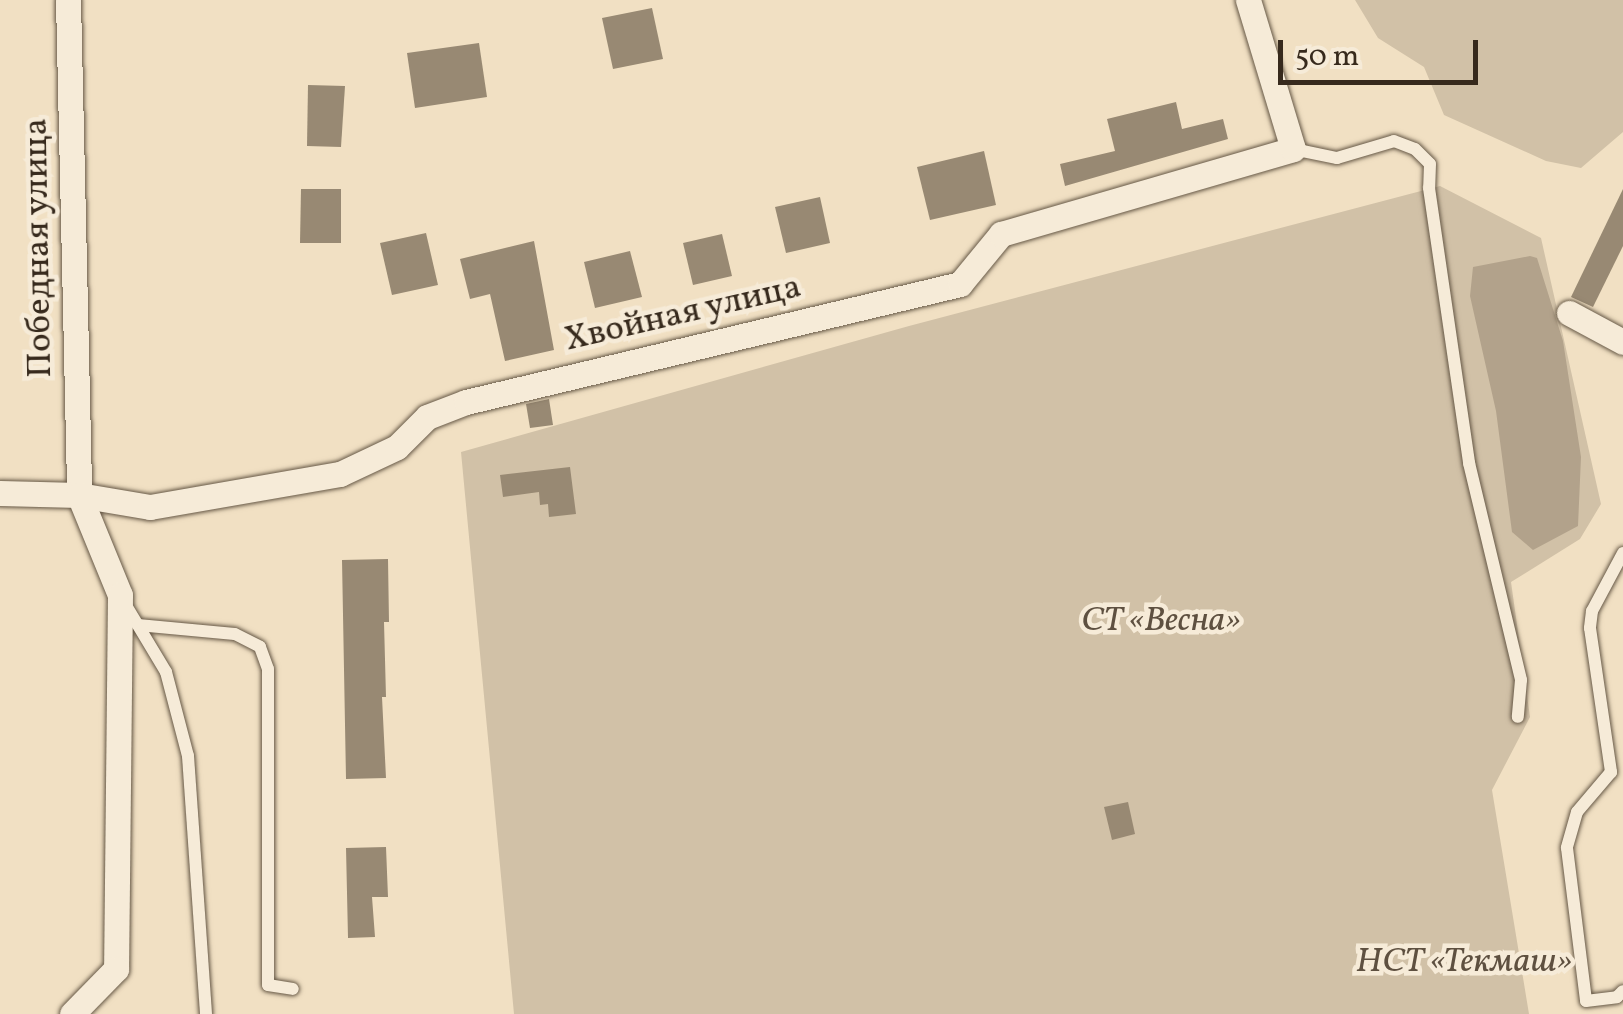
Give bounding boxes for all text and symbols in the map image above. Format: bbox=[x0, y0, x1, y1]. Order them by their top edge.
scale bar bbox=[1283, 20, 1483, 82]
text: 50 m bbox=[1295, 36, 1359, 78]
street label: Победная улица bbox=[16, 117, 62, 379]
street label: Хвойная улица bbox=[560, 266, 806, 362]
park label: СТ «Весна» bbox=[1081, 600, 1241, 642]
park label: НСТ «Текмаш» bbox=[1356, 941, 1572, 983]

